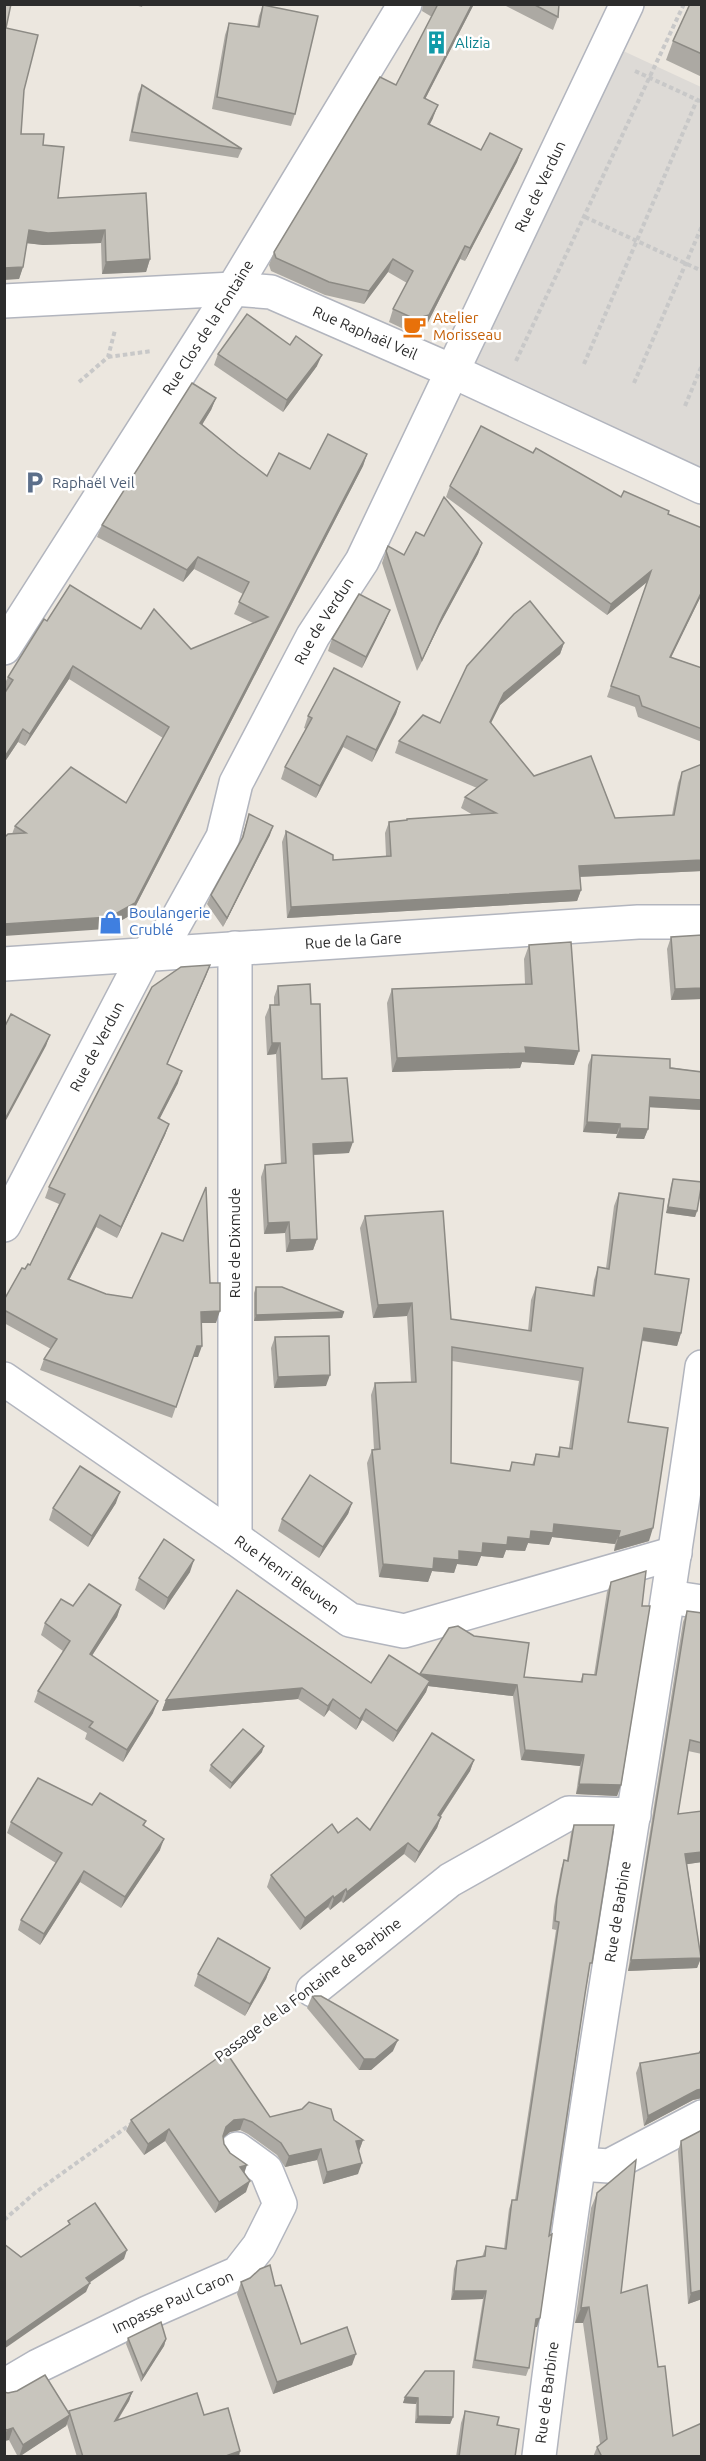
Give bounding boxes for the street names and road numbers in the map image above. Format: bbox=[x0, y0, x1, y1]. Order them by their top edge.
street label: Rue de Verdun bbox=[511, 138, 569, 235]
street label: Rue Clos de la Fontaine bbox=[159, 257, 257, 398]
street label: Rue Raphaël Veil bbox=[310, 302, 420, 363]
street label: Rue de Verdun bbox=[291, 574, 357, 667]
street label: Rue de la Gare bbox=[304, 929, 402, 952]
street label: Rue de Verdun bbox=[66, 999, 127, 1094]
street label: Rue de Dixmude bbox=[226, 1188, 243, 1298]
street label: Rue Henri Bleuven bbox=[232, 1532, 343, 1617]
street label: Rue de Barbine bbox=[601, 1860, 634, 1964]
street label: Passage de la Fontaine de Barbine bbox=[211, 1914, 404, 2065]
street label: Impasse Paul Caron bbox=[110, 2267, 236, 2336]
street label: Rue de Barbine bbox=[532, 2341, 561, 2444]

